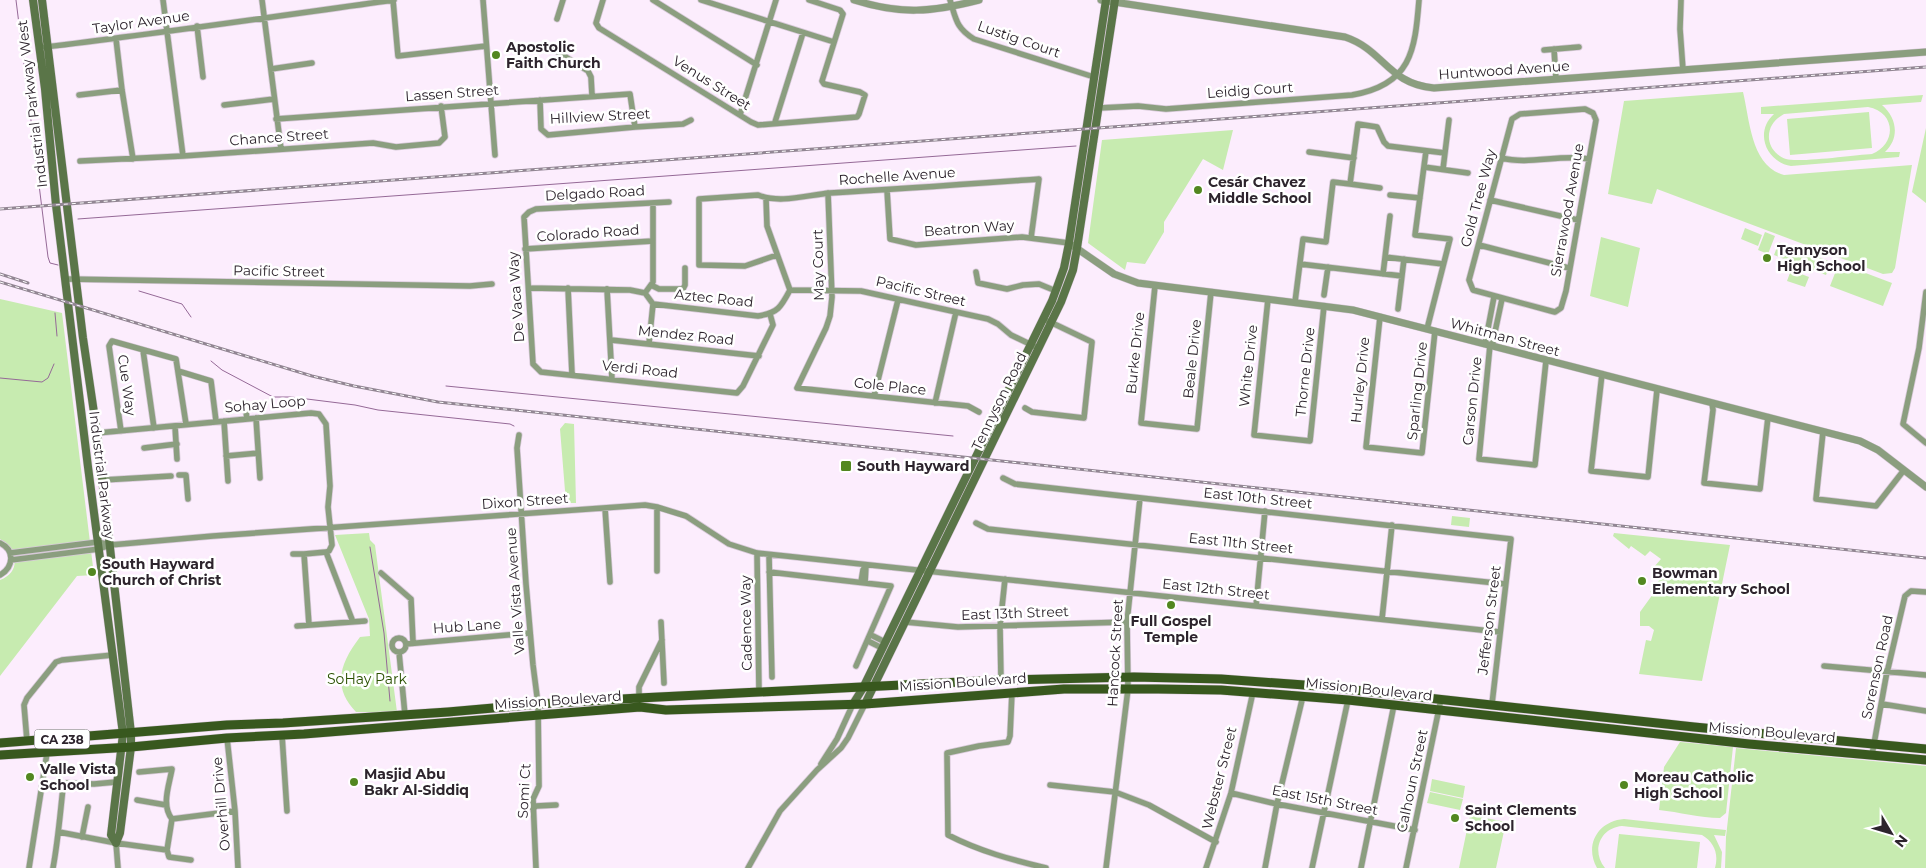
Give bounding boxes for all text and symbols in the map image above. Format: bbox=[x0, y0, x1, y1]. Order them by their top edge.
street label: Taylor Avenue bbox=[91, 6, 191, 38]
street label: Lustig Court bbox=[975, 16, 1063, 62]
street label: Industrial Parkway West bbox=[13, 19, 51, 189]
place label: Apostolic Faith Church bbox=[505, 38, 601, 72]
marker: Apostolic Faith Church bbox=[490, 49, 502, 61]
street label: Venus Street bbox=[669, 52, 755, 114]
street label: Huntwood Avenue bbox=[1438, 56, 1570, 84]
street label: Leidig Court bbox=[1206, 78, 1294, 102]
street label: Lassen Street bbox=[404, 81, 500, 105]
street label: Hillview Street bbox=[549, 104, 651, 128]
street label: Chance Street bbox=[229, 125, 329, 149]
street label: Sierrawood Avenue bbox=[1546, 142, 1588, 278]
street label: Gold Tree Way bbox=[1456, 147, 1500, 249]
street label: Rochelle Avenue bbox=[838, 163, 956, 189]
place label: Cesár Chavez Middle School bbox=[1208, 173, 1311, 207]
street label: Delgado Road bbox=[545, 181, 645, 205]
marker: Cesár Chavez Middle School bbox=[1192, 184, 1204, 196]
street label: Beatron Way bbox=[923, 216, 1015, 240]
street label: Colorado Road bbox=[536, 220, 640, 246]
street label: May Court bbox=[808, 229, 828, 301]
place label: Tennyson High School bbox=[1777, 241, 1865, 275]
street label: De Vaca Way bbox=[504, 251, 528, 343]
marker: Tennyson High School bbox=[1761, 252, 1773, 264]
street label: Pacific Street bbox=[233, 261, 325, 281]
street label: Pacific Street bbox=[874, 272, 968, 310]
street label: Aztec Road bbox=[674, 285, 754, 311]
street label: Burke Drive bbox=[1122, 311, 1148, 395]
street label: Whitman Street bbox=[1448, 314, 1562, 360]
street label: Beale Drive bbox=[1179, 318, 1205, 400]
street label: Mendez Road bbox=[637, 321, 735, 349]
street label: White Drive bbox=[1235, 324, 1261, 408]
street label: Thorne Drive bbox=[1291, 326, 1319, 418]
street label: Hurley Drive bbox=[1347, 336, 1373, 424]
street label: Sparling Drive bbox=[1403, 341, 1431, 441]
street label: Tennyson Road bbox=[967, 349, 1031, 453]
street label: Cue Way bbox=[114, 353, 140, 417]
street label: Verdi Road bbox=[601, 356, 679, 382]
street label: Carson Drive bbox=[1458, 356, 1486, 446]
street label: Cole Place bbox=[853, 373, 927, 399]
street label: Sohay Loop bbox=[224, 391, 306, 417]
street label: Industrial Parkway bbox=[85, 410, 119, 541]
place label: South Hayward bbox=[857, 457, 970, 475]
marker: South Hayward bbox=[839, 459, 853, 473]
street label: East 10th Street bbox=[1203, 483, 1314, 513]
street label: Dixon Street bbox=[481, 489, 569, 513]
street label: Valle Vista Avenue bbox=[502, 527, 528, 655]
street label: East 11th Street bbox=[1188, 529, 1294, 557]
place label: South Hayward Church of Christ bbox=[102, 555, 221, 589]
street label: Jefferson Street bbox=[1473, 564, 1505, 677]
place label: Bowman Elementary School bbox=[1652, 564, 1790, 598]
marker: South Hayward Church of Christ bbox=[86, 566, 98, 578]
street label: East 12th Street bbox=[1161, 574, 1271, 604]
street label: Cadence Way bbox=[736, 575, 756, 671]
marker: Bowman Elementary School bbox=[1636, 575, 1648, 587]
street label: Hancock Street bbox=[1103, 598, 1127, 707]
marker: Full Gospel Temple bbox=[1165, 599, 1177, 611]
street label: East 13th Street bbox=[961, 602, 1069, 624]
place label: Full Gospel Temple bbox=[1131, 612, 1211, 646]
street label: Sorenson Road bbox=[1857, 613, 1897, 721]
street label: Hub Lane bbox=[432, 615, 502, 637]
street label: Mission Boulevard bbox=[899, 669, 1027, 695]
park label: SoHay Park bbox=[327, 670, 408, 688]
street label: Mission Boulevard bbox=[1305, 673, 1433, 705]
street label: Mission Boulevard bbox=[494, 687, 622, 713]
street label: Mission Boulevard bbox=[1708, 717, 1836, 747]
street label: Webster Street bbox=[1198, 725, 1241, 831]
street label: Calhoun Street bbox=[1392, 727, 1432, 834]
road number: CA 238 bbox=[34, 730, 90, 749]
street label: Overhill Drive bbox=[208, 756, 234, 852]
place label: Valle Vista School bbox=[39, 760, 116, 794]
street label: Somi Ct bbox=[514, 763, 534, 819]
place label: Masjid Abu Bakr Al-Siddiq bbox=[364, 765, 469, 799]
place label: Moreau Catholic High School bbox=[1634, 768, 1754, 802]
marker: Valle Vista School bbox=[24, 771, 36, 783]
marker: Masjid Abu Bakr Al-Siddiq bbox=[348, 776, 360, 788]
marker: Moreau Catholic High School bbox=[1618, 779, 1630, 791]
street label: East 15th Street bbox=[1270, 781, 1380, 819]
place label: Saint Clements School bbox=[1465, 801, 1577, 835]
north arrow bbox=[1866, 808, 1916, 858]
marker: Saint Clements School bbox=[1449, 812, 1461, 824]
text: N bbox=[1891, 831, 1912, 851]

